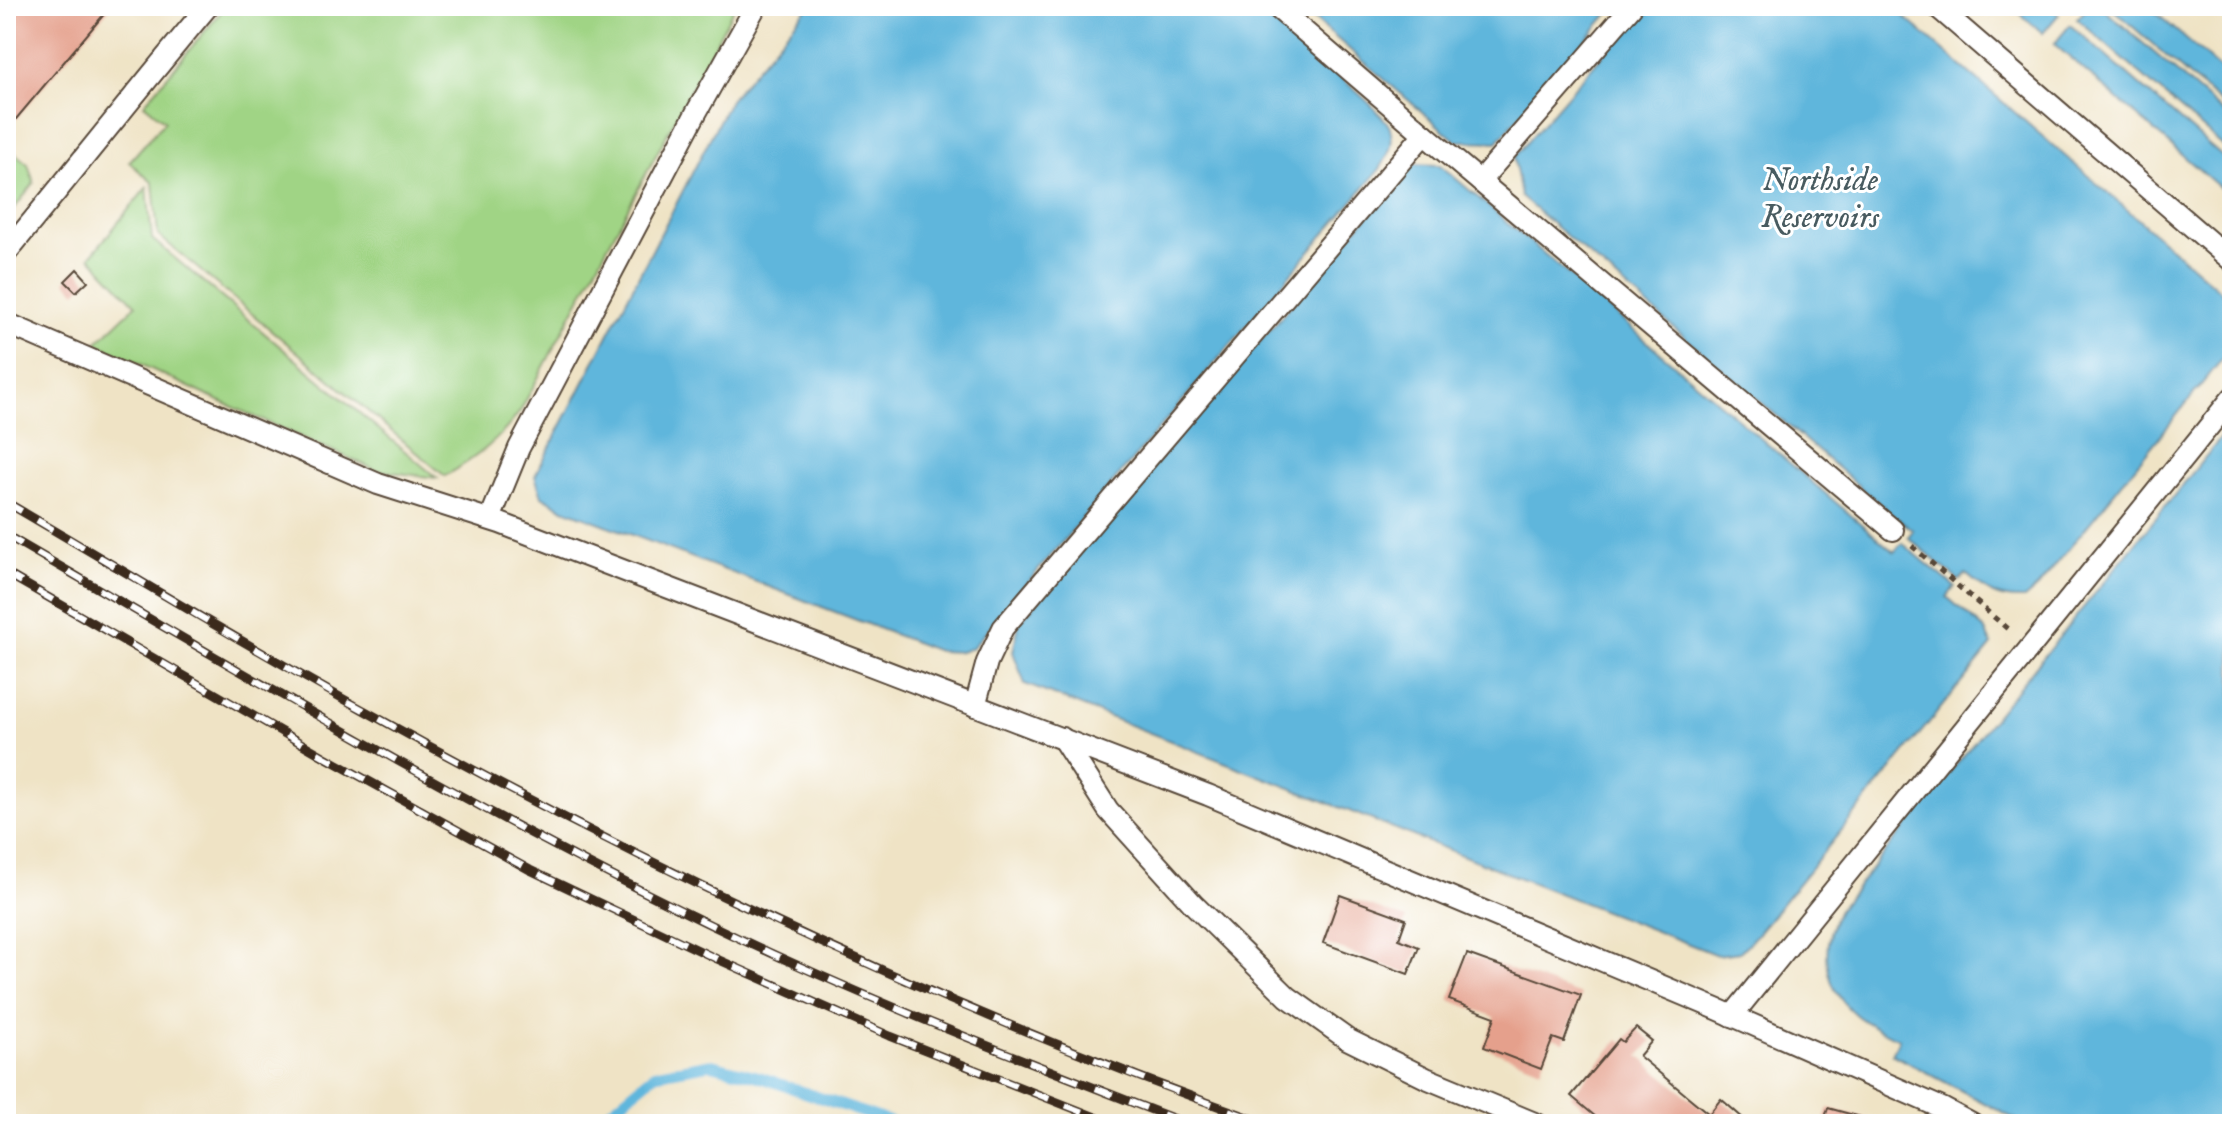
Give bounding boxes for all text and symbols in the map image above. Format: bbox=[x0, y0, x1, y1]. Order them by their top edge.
water label: Northside Reservoirs bbox=[1761, 161, 1880, 239]

